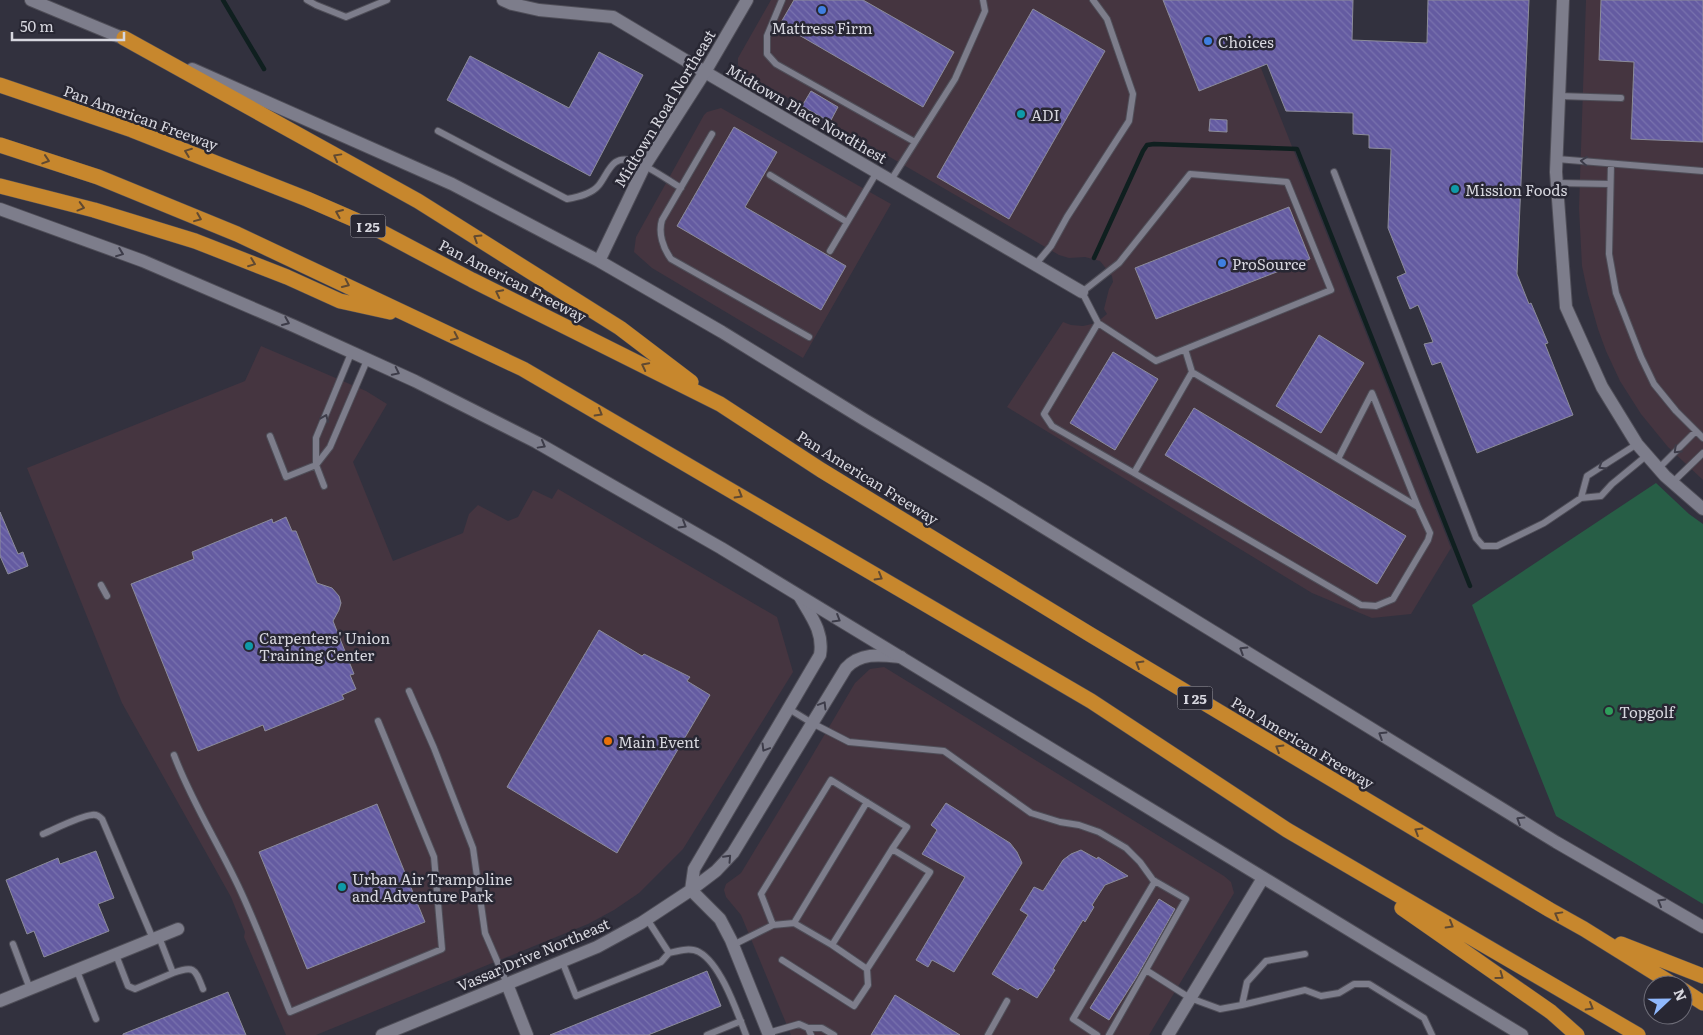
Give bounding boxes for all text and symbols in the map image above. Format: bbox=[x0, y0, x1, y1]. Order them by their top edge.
marker: Mattress Firm bbox=[816, 4, 828, 16]
scale bar bbox=[12, 10, 125, 42]
text: 50 m bbox=[20, 14, 54, 37]
place label: Mattress Firm bbox=[771, 16, 873, 39]
street label: Midtown Road Northeast bbox=[608, 25, 720, 191]
place label: Choices bbox=[1218, 30, 1274, 53]
marker: Choices bbox=[1202, 35, 1214, 47]
street label: Midtown Place Nordthest bbox=[722, 57, 892, 169]
street label: Pan American Freeway bbox=[60, 78, 222, 156]
place label: ADI bbox=[1031, 103, 1060, 126]
marker: ADI bbox=[1015, 108, 1027, 120]
one-way arrow bbox=[184, 148, 193, 158]
one-way arrow bbox=[333, 153, 342, 163]
one-way arrow bbox=[42, 154, 50, 164]
one-way arrow bbox=[1579, 156, 1587, 167]
place label: Mission Foods bbox=[1465, 178, 1567, 201]
marker: Mission Foods bbox=[1449, 183, 1461, 195]
one-way arrow bbox=[77, 201, 85, 212]
one-way arrow bbox=[335, 208, 344, 219]
one-way arrow bbox=[193, 212, 202, 222]
road number: I 25 bbox=[350, 215, 386, 238]
street label: Pan American Freeway bbox=[435, 233, 591, 327]
one-way arrow bbox=[474, 235, 483, 245]
one-way arrow bbox=[115, 247, 123, 257]
place label: ProSource bbox=[1232, 252, 1306, 275]
one-way arrow bbox=[247, 257, 256, 267]
marker: ProSource bbox=[1216, 257, 1228, 269]
one-way arrow bbox=[341, 278, 350, 289]
one-way arrow bbox=[496, 290, 505, 300]
one-way arrow bbox=[281, 316, 290, 327]
one-way arrow bbox=[450, 330, 459, 341]
one-way arrow bbox=[641, 362, 650, 372]
one-way arrow bbox=[391, 366, 400, 376]
one-way arrow bbox=[593, 406, 602, 416]
one-way arrow bbox=[318, 414, 329, 423]
street label: Pan American Freeway bbox=[793, 424, 944, 530]
one-way arrow bbox=[536, 439, 545, 449]
one-way arrow bbox=[1674, 444, 1683, 453]
one-way arrow bbox=[1598, 460, 1607, 470]
one-way arrow bbox=[733, 489, 742, 499]
one-way arrow bbox=[677, 519, 686, 529]
one-way arrow bbox=[874, 571, 883, 581]
one-way arrow bbox=[831, 612, 840, 622]
place label: Carpenters' Union Training Center bbox=[259, 626, 390, 666]
marker: Carpenters' Union Training Center bbox=[243, 640, 255, 652]
one-way arrow bbox=[1240, 647, 1249, 657]
one-way arrow bbox=[1136, 661, 1145, 671]
road number: I 25 bbox=[1178, 686, 1212, 710]
street label: Pan American Freeway bbox=[1227, 690, 1379, 794]
place label: Topgolf bbox=[1619, 700, 1676, 723]
one-way arrow bbox=[816, 702, 826, 711]
marker: Topgolf bbox=[1603, 705, 1615, 717]
place label: Main Event bbox=[618, 730, 700, 753]
one-way arrow bbox=[1378, 732, 1387, 742]
marker: Main Event bbox=[602, 735, 614, 747]
one-way arrow bbox=[762, 742, 772, 751]
one-way arrow bbox=[1275, 744, 1284, 754]
one-way arrow bbox=[1517, 817, 1526, 827]
one-way arrow bbox=[1415, 828, 1424, 838]
one-way arrow bbox=[722, 854, 731, 863]
place label: Urban Air Trampoline and Adventure Park bbox=[352, 867, 513, 907]
marker: Urban Air Trampoline and Adventure Park bbox=[336, 881, 348, 893]
one-way arrow bbox=[1657, 899, 1666, 909]
street label: Vassar Drive Northeast bbox=[453, 911, 613, 997]
one-way arrow bbox=[1554, 911, 1563, 921]
one-way arrow bbox=[1444, 919, 1453, 929]
one-way arrow bbox=[1495, 970, 1504, 979]
north arrow bbox=[1643, 975, 1693, 1025]
text: N bbox=[1670, 986, 1693, 1004]
one-way arrow bbox=[1585, 1001, 1594, 1011]

